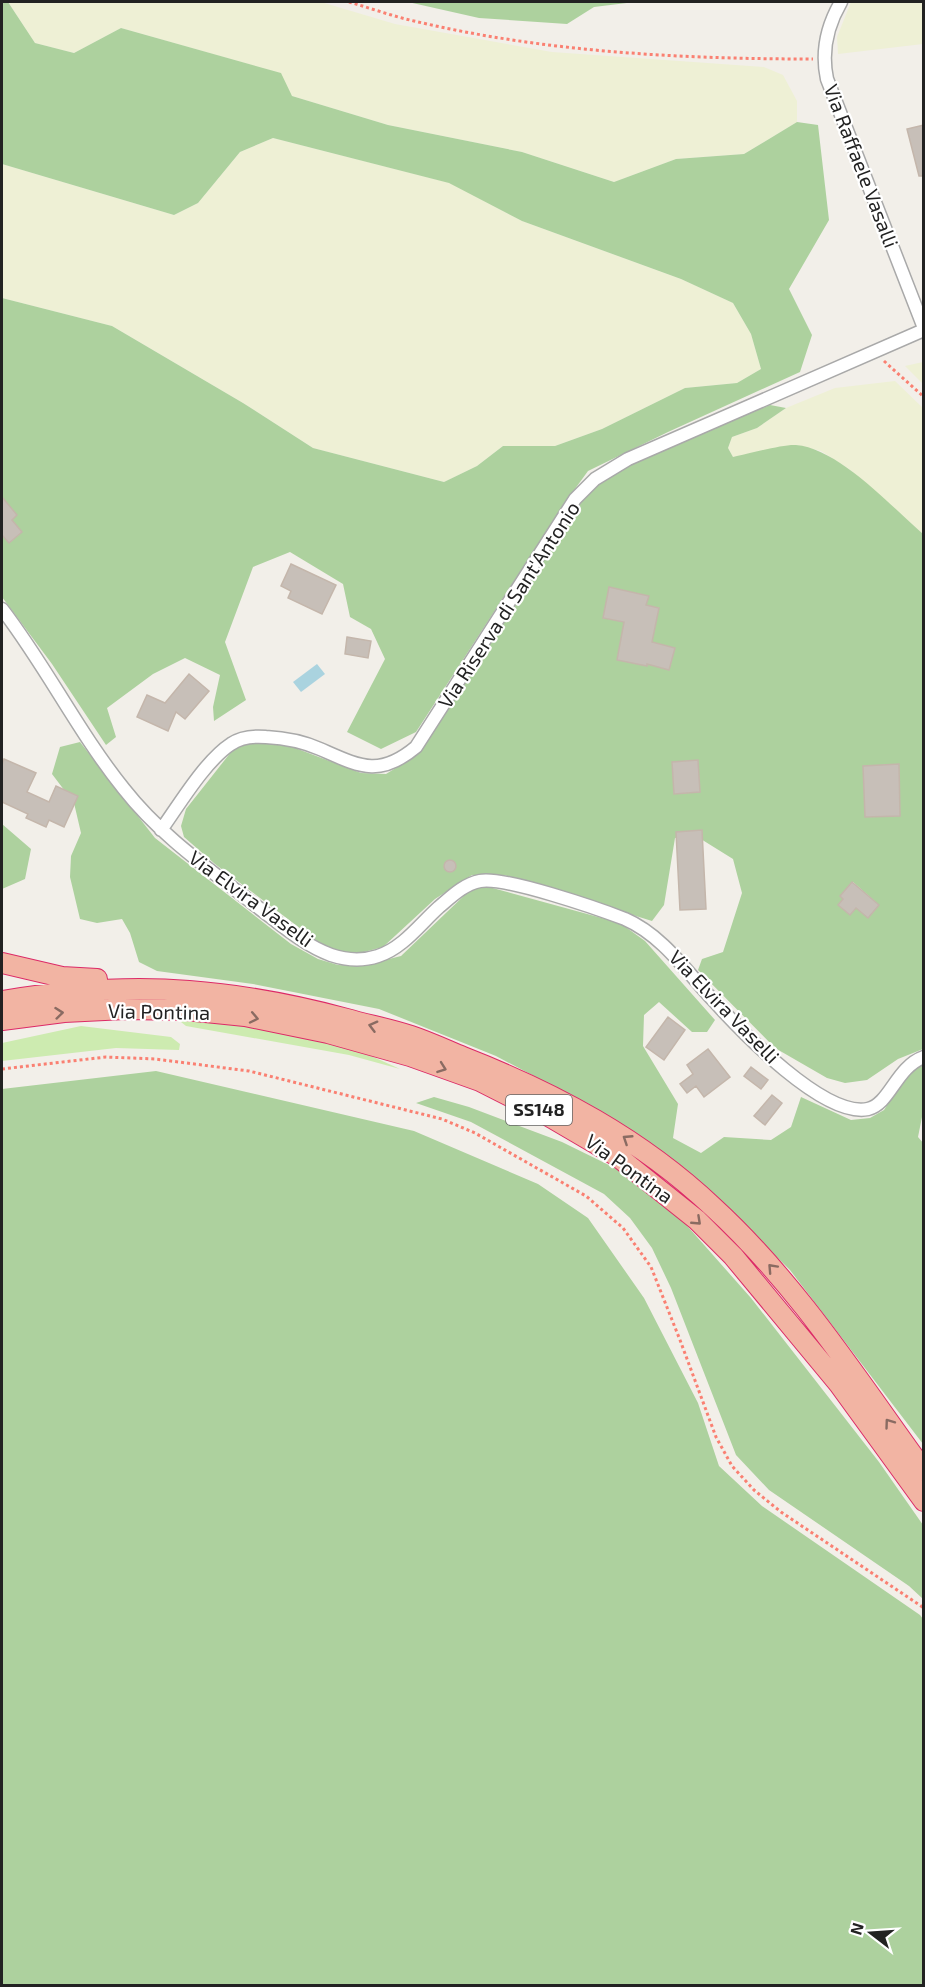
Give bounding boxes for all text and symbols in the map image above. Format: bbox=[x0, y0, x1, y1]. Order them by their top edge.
street label: Via Raffaele Vasalli bbox=[820, 81, 904, 251]
street label: Via Riserva di Sant'Antonio bbox=[432, 497, 584, 712]
street label: Via Elvira Vaselli bbox=[185, 845, 319, 951]
street label: Via Elvira Vaselli bbox=[665, 945, 785, 1068]
street label: Via Pontina bbox=[108, 998, 210, 1024]
one-way arrow bbox=[55, 1007, 64, 1020]
one-way arrow bbox=[249, 1011, 259, 1024]
one-way arrow bbox=[368, 1021, 379, 1033]
one-way arrow bbox=[436, 1060, 447, 1073]
road number: SS148 bbox=[506, 1095, 572, 1125]
street label: Via Pontina bbox=[581, 1128, 678, 1208]
one-way arrow bbox=[623, 1134, 633, 1146]
one-way arrow bbox=[691, 1214, 701, 1225]
one-way arrow bbox=[768, 1264, 779, 1274]
one-way arrow bbox=[885, 1419, 896, 1430]
north arrow bbox=[841, 1903, 901, 1963]
text: N bbox=[845, 1920, 867, 1937]

